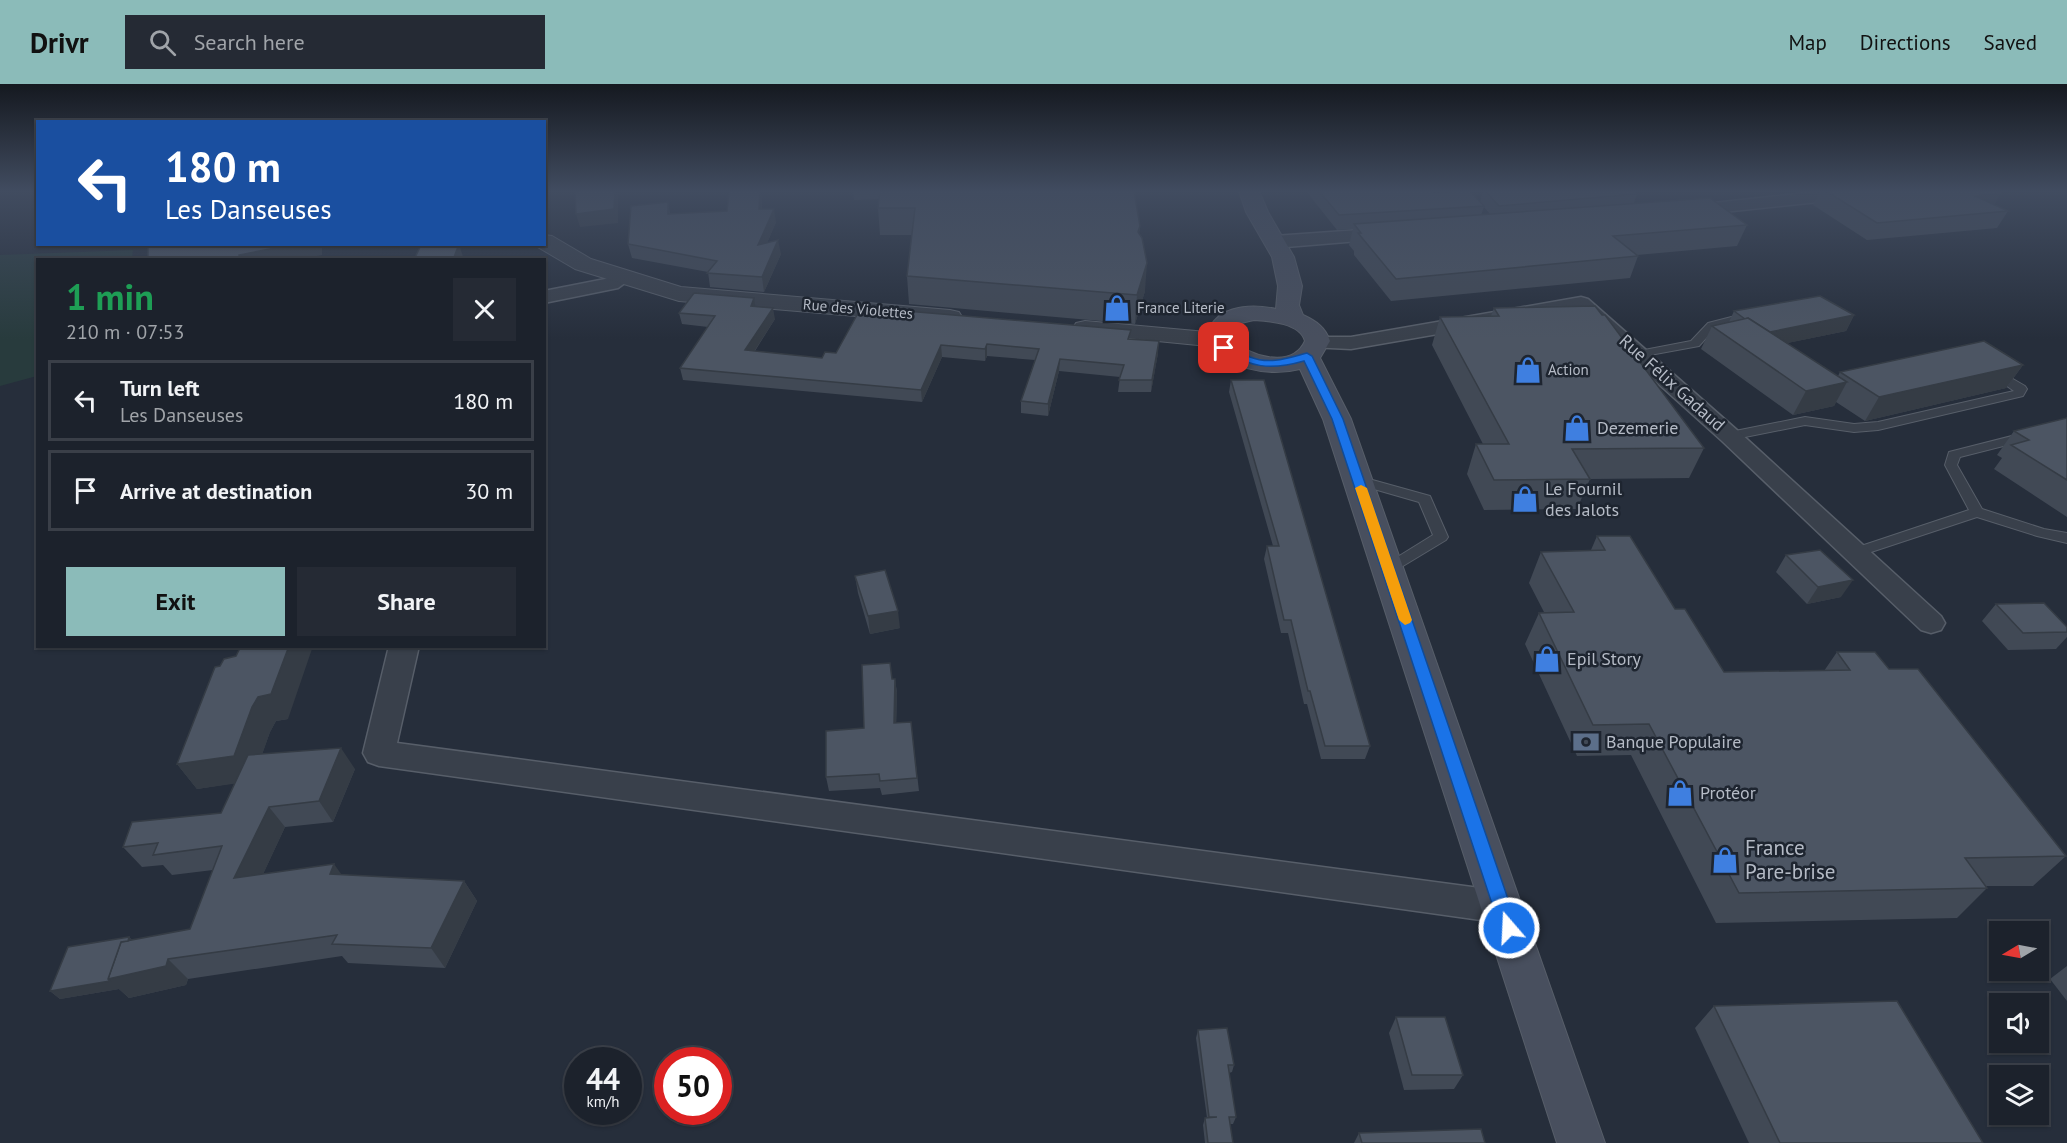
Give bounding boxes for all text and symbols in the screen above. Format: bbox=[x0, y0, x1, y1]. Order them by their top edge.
search box bbox=[125, 15, 545, 69]
text: Drivr bbox=[30, 24, 89, 61]
icon: search bbox=[146, 26, 179, 59]
text: Search here bbox=[194, 28, 305, 56]
text: Map bbox=[1788, 29, 1827, 56]
text: Directions bbox=[1860, 29, 1951, 56]
text: Saved bbox=[1984, 29, 2037, 56]
text: 180 m bbox=[165, 139, 281, 194]
icon: left bbox=[66, 144, 144, 222]
text: Les Danseuses bbox=[165, 192, 332, 226]
text: 1 min bbox=[66, 273, 154, 320]
button: close bbox=[453, 278, 516, 341]
shop icon: France Literie bbox=[1102, 293, 1132, 323]
street label: Rue des Violettes bbox=[802, 294, 914, 323]
place label: France Literie bbox=[1137, 298, 1225, 317]
text: 210 m · 07:53 bbox=[66, 319, 184, 345]
pin bbox=[1198, 322, 1249, 373]
street label: Rue Félix Gadaud bbox=[1615, 329, 1730, 436]
icon: arrive bbox=[1207, 331, 1240, 364]
shop icon: Action bbox=[1513, 355, 1543, 385]
place label: Action bbox=[1548, 360, 1589, 379]
text: Turn left bbox=[120, 374, 200, 402]
icon: left bbox=[69, 384, 102, 417]
text: 180 m bbox=[453, 387, 513, 415]
text: Les Danseuses bbox=[120, 402, 243, 428]
shop icon: Dezemerie bbox=[1562, 413, 1592, 443]
place label: Dezemerie bbox=[1597, 416, 1678, 439]
icon: arrive bbox=[69, 474, 102, 507]
text: Arrive at destination bbox=[120, 477, 312, 505]
text: 30 m bbox=[465, 477, 513, 505]
place label: Le Fournil des Jalots bbox=[1545, 477, 1623, 521]
shop icon: Le Fournil des Jalots bbox=[1510, 484, 1540, 514]
button: Exit bbox=[66, 567, 285, 636]
button: Share bbox=[297, 567, 516, 636]
shop icon: Epil Story bbox=[1532, 644, 1562, 674]
place label: Epil Story bbox=[1567, 647, 1642, 670]
bank icon: Banque Populaire bbox=[1571, 727, 1601, 757]
place label: Banque Populaire bbox=[1606, 730, 1741, 753]
shop icon: Protéor bbox=[1665, 778, 1695, 808]
place label: Protéor bbox=[1700, 781, 1756, 804]
place label: France Pare-brise bbox=[1745, 834, 1835, 885]
shop icon: France Pare-brise bbox=[1710, 845, 1740, 875]
position arrow bbox=[1477, 896, 1541, 960]
north arrow bbox=[1989, 921, 2049, 981]
map controls bbox=[1989, 921, 2049, 1125]
button: sound bbox=[1989, 993, 2049, 1053]
speed limit sign: 50 bbox=[654, 1047, 732, 1125]
text: 44 bbox=[586, 1059, 620, 1098]
button: layers bbox=[1989, 1065, 2049, 1125]
text: km/h bbox=[587, 1092, 619, 1111]

